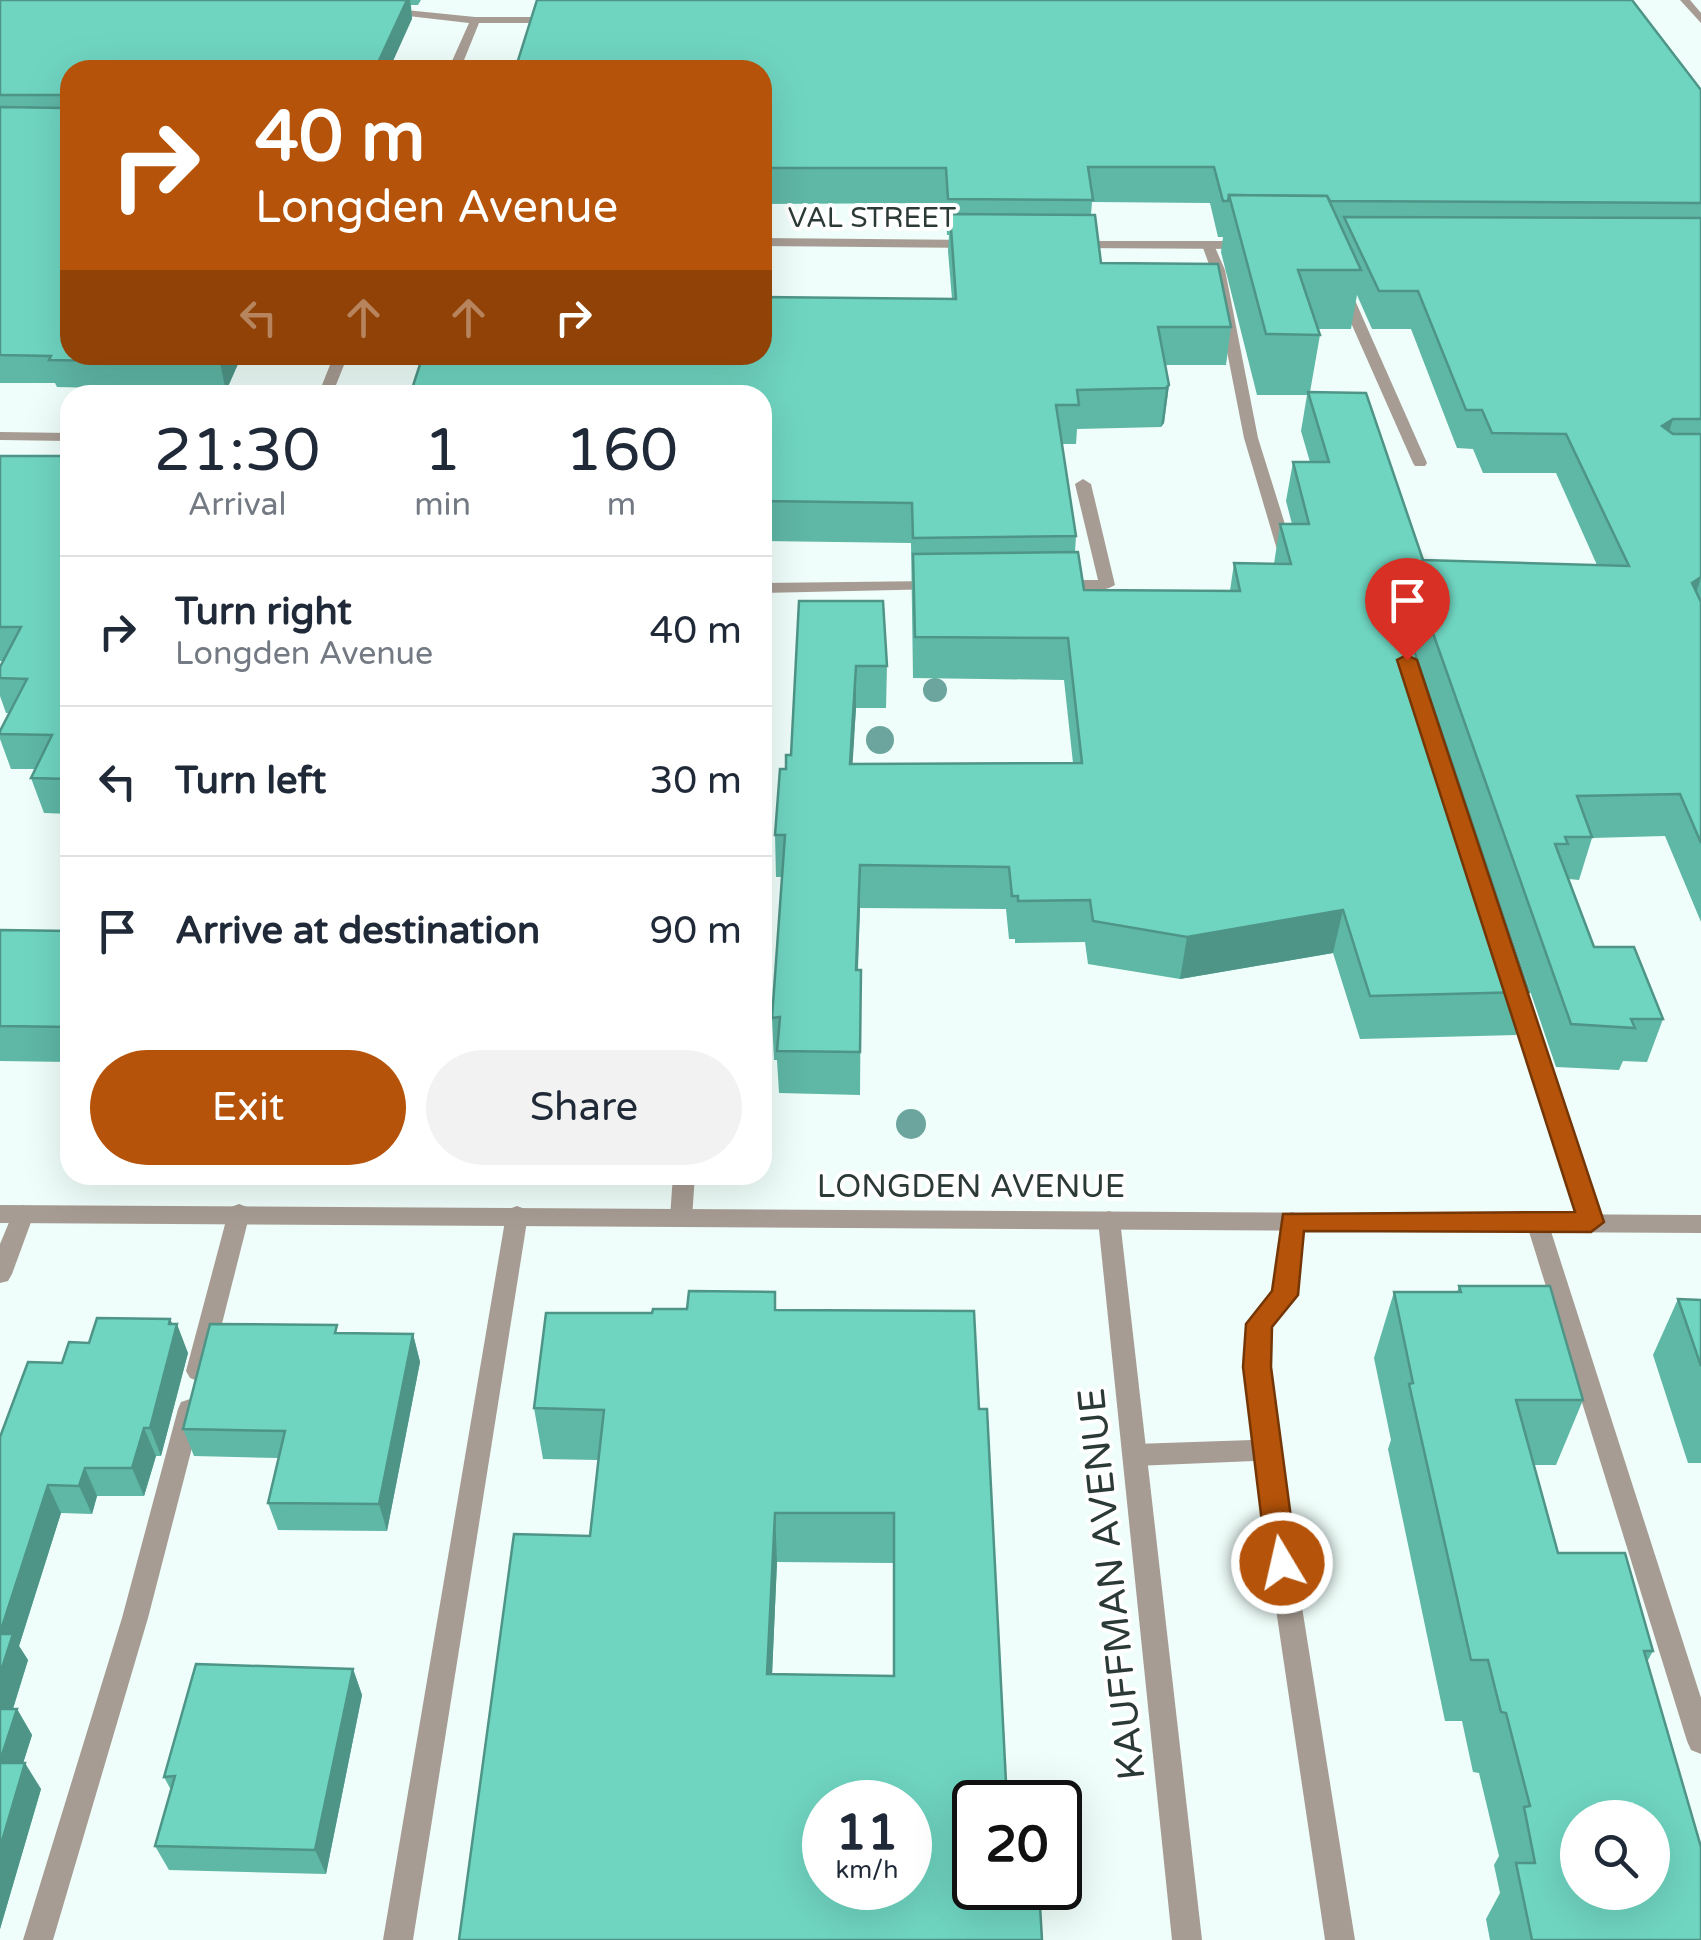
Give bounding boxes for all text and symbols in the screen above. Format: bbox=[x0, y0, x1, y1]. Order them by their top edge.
text: 40 m bbox=[255, 96, 425, 180]
icon: right bbox=[90, 100, 220, 230]
text: Longden Avenue bbox=[255, 181, 618, 235]
street label: VAL STREET bbox=[788, 201, 956, 235]
icon: left bbox=[231, 290, 286, 345]
icon: ahead bbox=[336, 290, 391, 345]
icon: ahead bbox=[441, 290, 496, 345]
icon: right bbox=[546, 290, 601, 345]
text: 21:30 bbox=[154, 415, 320, 487]
text: 1 bbox=[424, 415, 461, 487]
text: 160 bbox=[565, 415, 678, 487]
text: Arrival bbox=[188, 486, 287, 524]
text: min bbox=[414, 486, 471, 524]
text: m bbox=[607, 486, 636, 524]
pin bbox=[1365, 558, 1450, 661]
icon: arrive bbox=[1380, 573, 1435, 628]
text: Turn right bbox=[175, 589, 352, 635]
icon: right bbox=[90, 604, 145, 659]
text: 40 m bbox=[650, 608, 742, 654]
text: Longden Avenue bbox=[175, 635, 433, 673]
icon: left bbox=[90, 754, 145, 809]
text: Turn left bbox=[175, 758, 326, 804]
text: 30 m bbox=[650, 758, 742, 804]
icon: arrive bbox=[90, 904, 145, 959]
text: Arrive at destination bbox=[175, 908, 540, 954]
text: 90 m bbox=[650, 908, 742, 954]
button: Exit bbox=[90, 1050, 406, 1165]
button: Share bbox=[426, 1050, 742, 1165]
street label: LONGDEN AVENUE bbox=[817, 1168, 1125, 1206]
street label: KAUFFMAN AVENUE bbox=[1069, 1386, 1155, 1782]
position arrow bbox=[1230, 1511, 1334, 1615]
speed limit sign: 20 bbox=[952, 1780, 1082, 1910]
map controls bbox=[1560, 1800, 1670, 1910]
button: search bbox=[1560, 1800, 1670, 1910]
text: 11 bbox=[836, 1803, 898, 1863]
text: km/h bbox=[836, 1855, 898, 1885]

